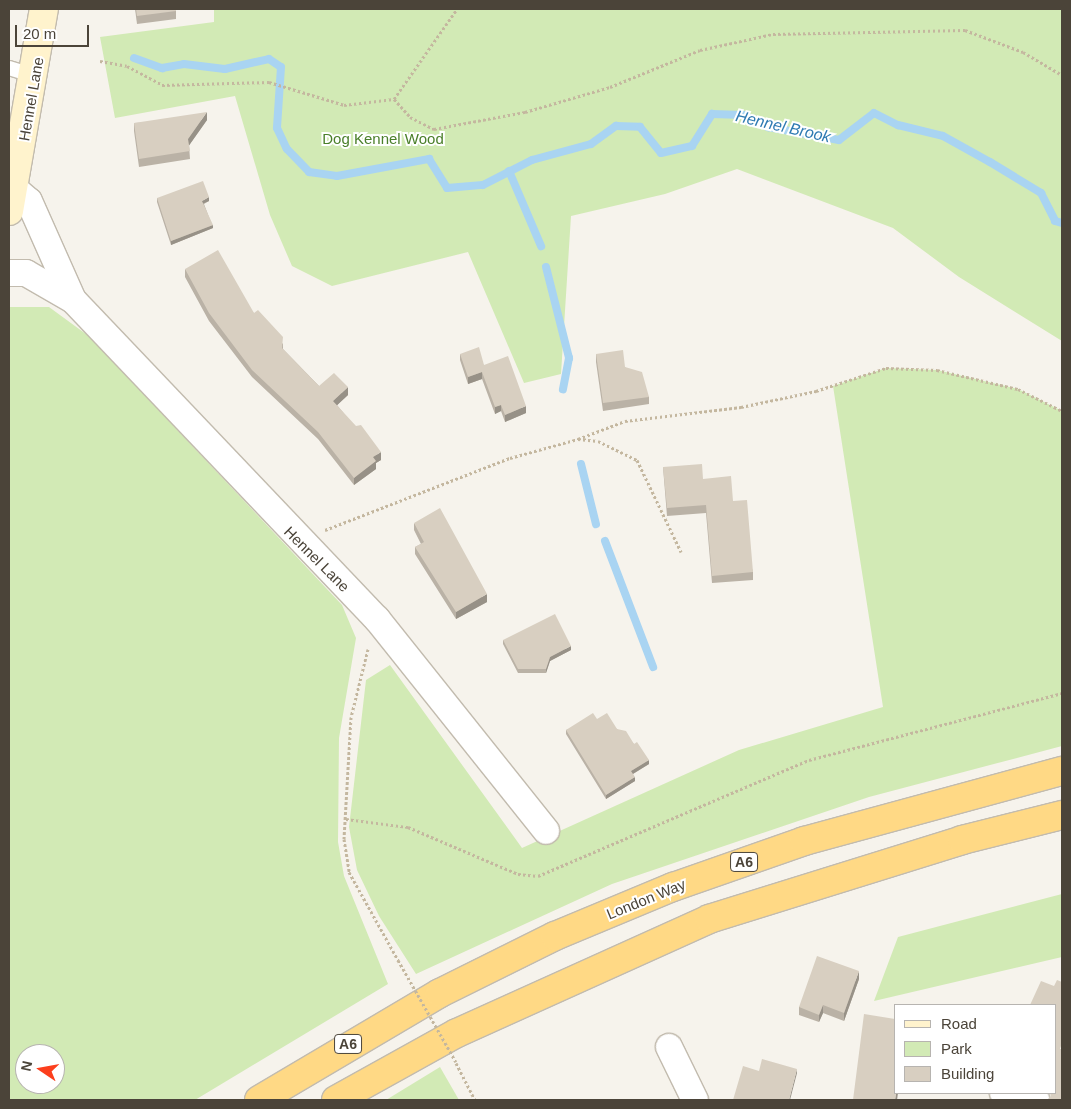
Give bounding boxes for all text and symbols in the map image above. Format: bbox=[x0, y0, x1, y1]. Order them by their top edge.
scale bar bbox=[18, 15, 91, 47]
text: 20 m bbox=[23, 25, 56, 42]
street label: Hennel Lane bbox=[15, 56, 47, 142]
water label: Hennel Brook bbox=[734, 107, 832, 147]
park label: Dog Kennel Wood bbox=[322, 130, 444, 148]
street label: Hennel Lane bbox=[281, 523, 353, 595]
road number: A6 bbox=[729, 850, 759, 874]
street label: London Way bbox=[604, 875, 688, 923]
legend bbox=[894, 1004, 1056, 1094]
text: Road bbox=[941, 1015, 977, 1032]
road number: A6 bbox=[333, 1032, 363, 1056]
text: Park bbox=[941, 1040, 972, 1057]
north arrow bbox=[15, 1044, 65, 1094]
text: N bbox=[17, 1059, 35, 1073]
text: Building bbox=[941, 1065, 994, 1082]

